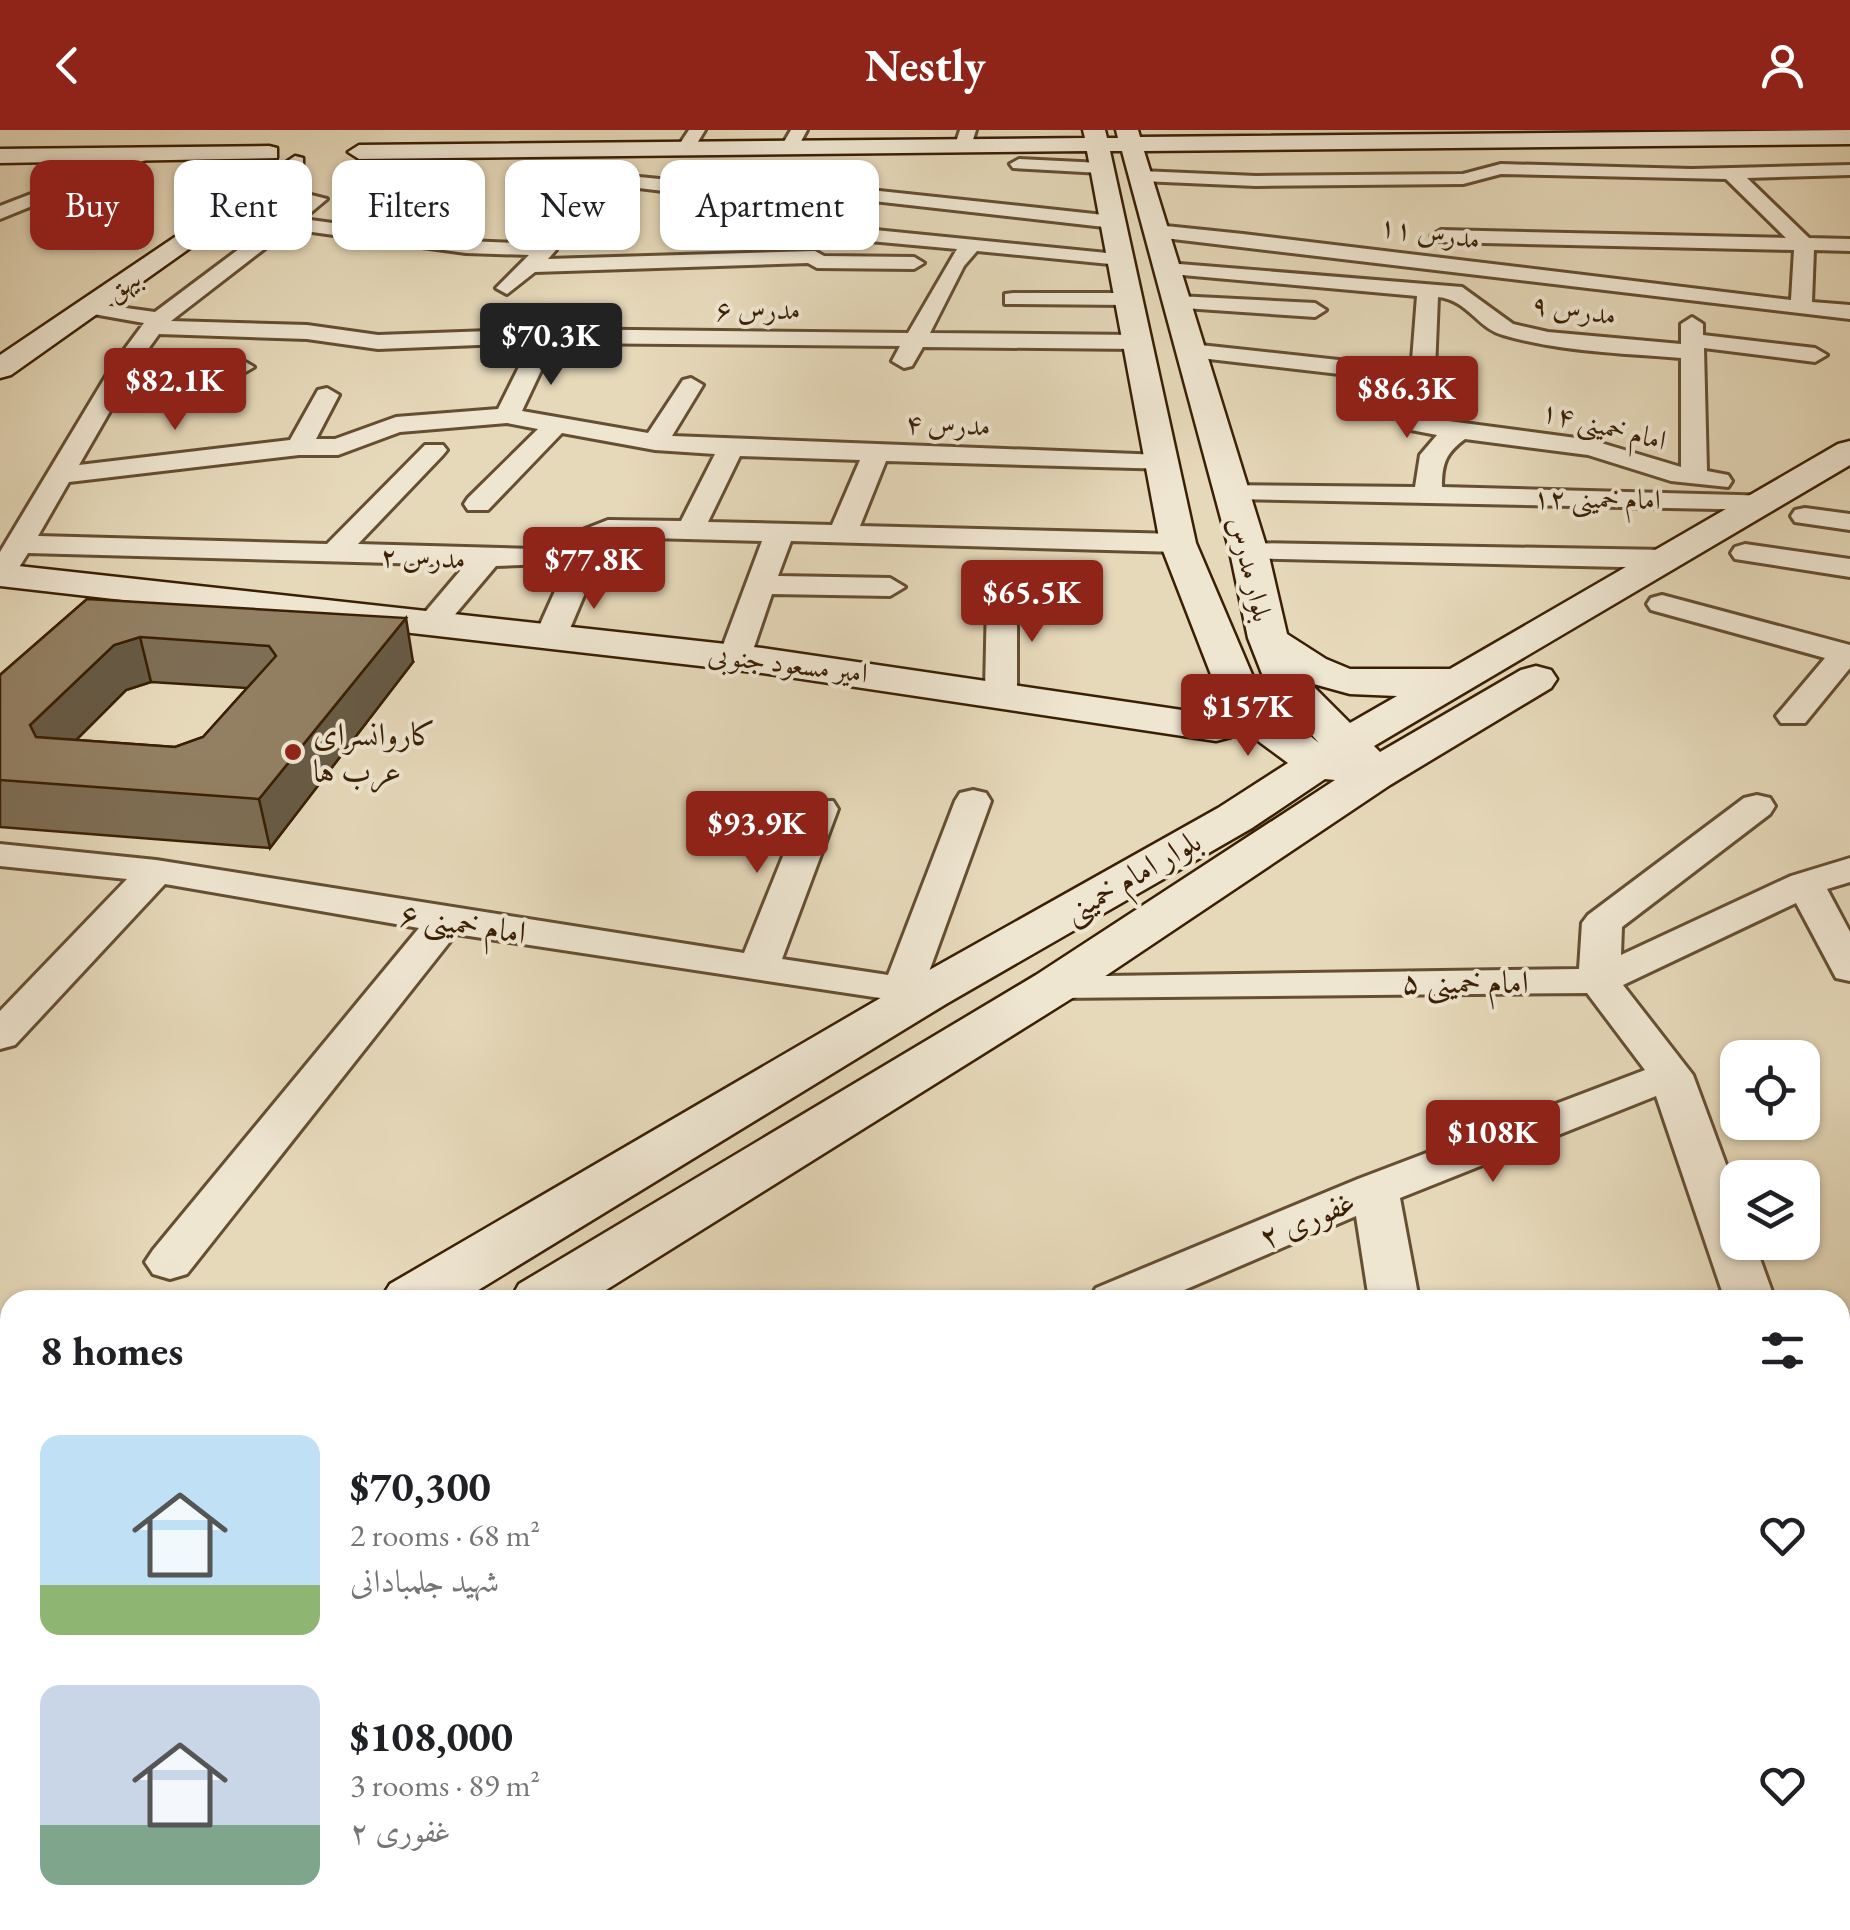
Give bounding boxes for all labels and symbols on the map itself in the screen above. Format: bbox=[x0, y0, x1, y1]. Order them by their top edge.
street label: مدرس ۱۱ bbox=[1377, 207, 1483, 257]
street label: بیهق bbox=[98, 259, 149, 310]
street label: مدرس ۹ bbox=[1529, 285, 1619, 333]
street label: مدرس ۶ bbox=[715, 291, 801, 327]
pin: $70.3K bbox=[470, 303, 632, 388]
pin: $82.1K bbox=[94, 348, 256, 433]
pin: $86.3K bbox=[1326, 356, 1488, 441]
street label: امام خمینی ۱۴ bbox=[1536, 392, 1670, 465]
street label: مدرس ۴ bbox=[905, 405, 991, 443]
street label: امام خمینی ۱۲ bbox=[1533, 479, 1661, 524]
street label: بلوار مدرس bbox=[1221, 513, 1281, 625]
pin: $77.8K bbox=[513, 527, 675, 612]
street label: مدرس ۲ bbox=[380, 538, 466, 576]
pin: $65.5K bbox=[951, 560, 1113, 645]
street label: امیر مسعود جنوبی bbox=[706, 635, 870, 693]
pin: $157K bbox=[1178, 674, 1318, 759]
place label: کاروانسرای عرب ها bbox=[313, 713, 436, 793]
marker: کاروانسرای عرب ها bbox=[282, 741, 304, 763]
pin: $93.9K bbox=[676, 791, 838, 876]
street label: بلوار امام خمینی bbox=[1055, 820, 1212, 938]
street label: امام خمینی ۶ bbox=[396, 892, 529, 961]
street label: امام خمینی ۵ bbox=[1401, 961, 1529, 1010]
pin: $108K bbox=[1423, 1100, 1563, 1185]
street label: غفوری ۲ bbox=[1252, 1180, 1362, 1258]

